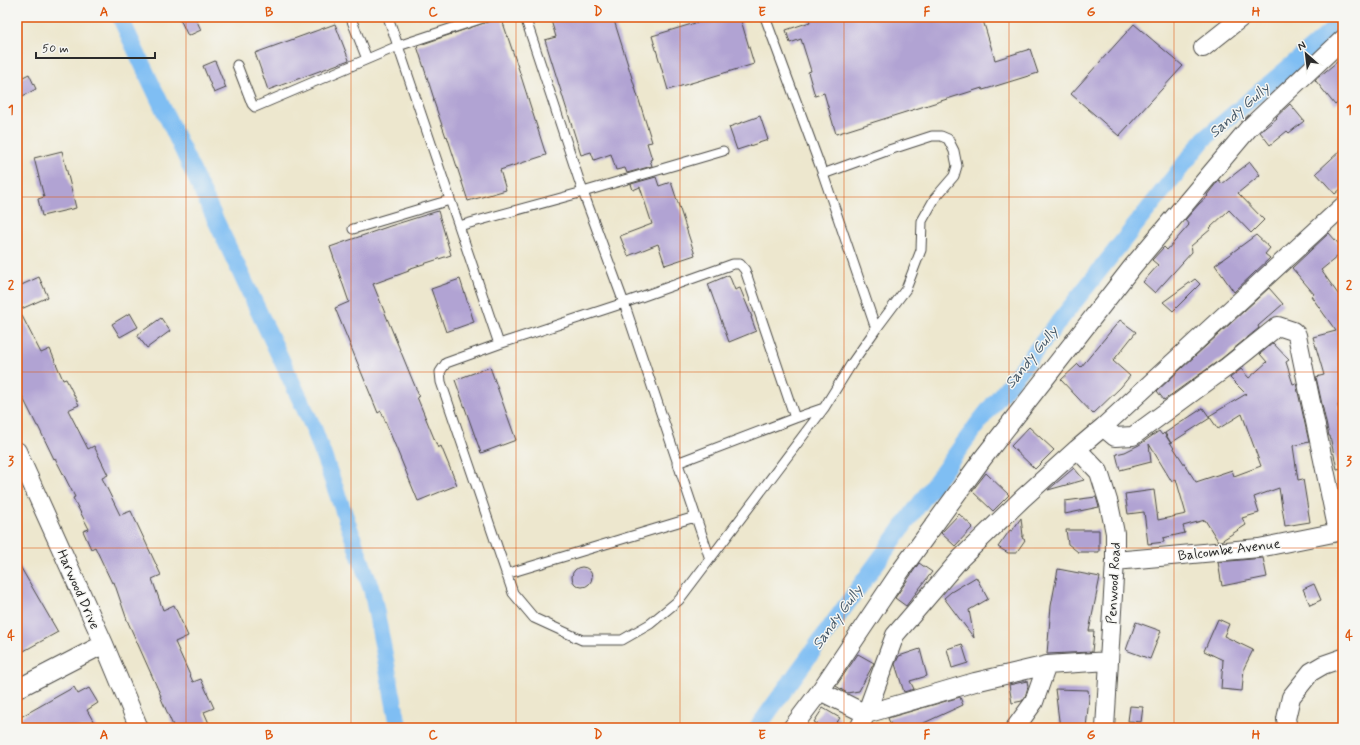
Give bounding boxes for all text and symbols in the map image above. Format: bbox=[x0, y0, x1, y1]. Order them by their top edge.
text: A bbox=[100, 4, 108, 21]
text: B bbox=[265, 4, 274, 21]
text: C bbox=[428, 4, 438, 21]
text: D bbox=[594, 4, 603, 21]
text: E bbox=[758, 4, 766, 21]
text: F bbox=[924, 4, 931, 21]
text: G bbox=[1087, 4, 1096, 21]
text: H bbox=[1252, 4, 1261, 21]
scale bar bbox=[36, 34, 155, 60]
north arrow bbox=[1286, 34, 1326, 74]
text: N bbox=[1295, 38, 1308, 54]
text: 50 m bbox=[42, 41, 69, 57]
water label: Sandy Gully bbox=[1205, 78, 1275, 143]
text: 1 bbox=[8, 102, 14, 119]
text: 1 bbox=[1346, 102, 1352, 119]
text: 2 bbox=[8, 277, 15, 294]
text: 2 bbox=[1346, 277, 1353, 294]
water label: Sandy Gully bbox=[1001, 321, 1064, 393]
text: 3 bbox=[8, 453, 14, 470]
text: 3 bbox=[1346, 453, 1352, 470]
street label: Balcombe Avenue bbox=[1177, 535, 1281, 565]
street label: Penwood Road bbox=[1103, 542, 1125, 624]
street label: Harwood Drive bbox=[52, 547, 104, 632]
water label: Sandy Gully bbox=[808, 580, 869, 654]
text: 4 bbox=[7, 628, 15, 645]
text: 4 bbox=[1345, 628, 1353, 645]
text: A bbox=[100, 727, 108, 744]
text: B bbox=[265, 727, 274, 744]
text: C bbox=[428, 727, 438, 744]
text: D bbox=[594, 727, 603, 744]
text: E bbox=[758, 727, 766, 744]
text: F bbox=[924, 727, 931, 744]
text: G bbox=[1087, 727, 1096, 744]
text: H bbox=[1252, 727, 1261, 744]

